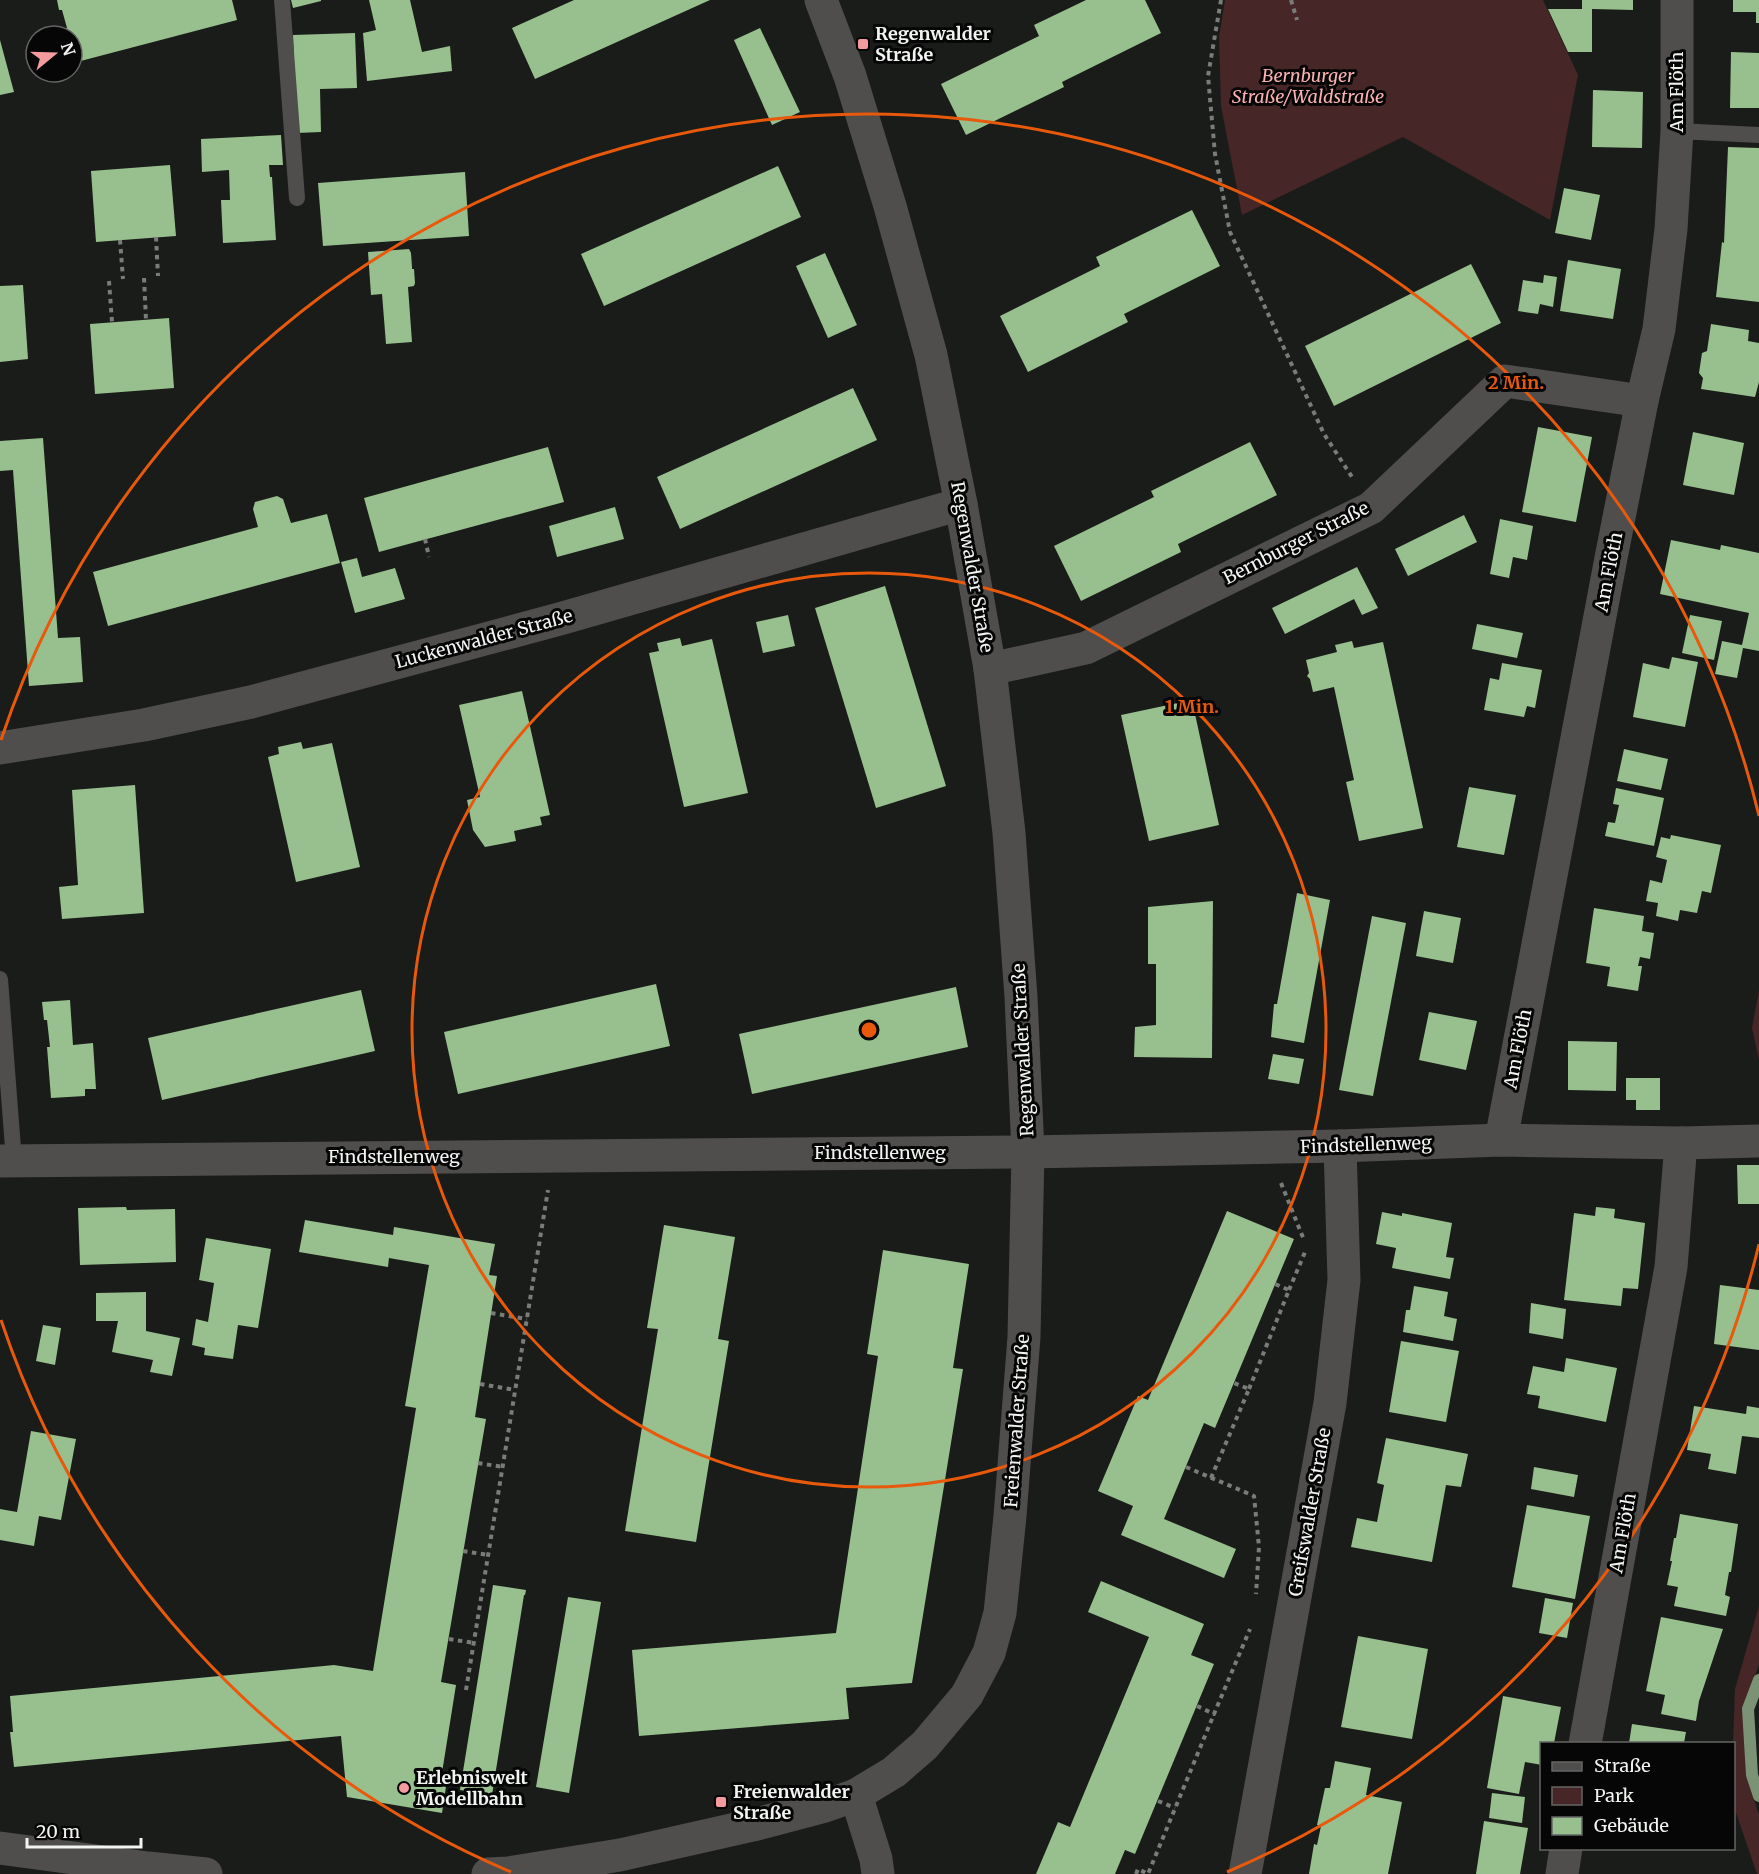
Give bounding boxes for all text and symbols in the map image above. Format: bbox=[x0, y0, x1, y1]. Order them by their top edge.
place label: Regenwalder Straße bbox=[875, 22, 991, 66]
north arrow bbox=[24, 24, 84, 84]
marker: Regenwalder Straße bbox=[856, 37, 870, 51]
text: N bbox=[57, 40, 80, 59]
street label: Am Flöth bbox=[1665, 52, 1688, 133]
park label: Bernburger Straße/Waldstraße bbox=[1232, 64, 1384, 108]
text: 2 Min. bbox=[1488, 371, 1544, 394]
street label: Regenwalder Straße bbox=[946, 480, 999, 654]
street label: Bernburger Straße bbox=[1219, 496, 1373, 589]
street label: Am Flöth bbox=[1589, 530, 1628, 615]
street label: Luckenwalder Straße bbox=[393, 604, 575, 673]
text: 1 Min. bbox=[1165, 695, 1219, 718]
street label: Regenwalder Straße bbox=[1006, 963, 1039, 1137]
street label: Am Flöth bbox=[1498, 1007, 1537, 1092]
centre of rings bbox=[859, 1020, 879, 1040]
street label: Findstellenweg bbox=[1300, 1131, 1432, 1158]
street label: Findstellenweg bbox=[814, 1141, 946, 1164]
street label: Findstellenweg bbox=[328, 1145, 460, 1168]
street label: Freienwalder Straße bbox=[999, 1333, 1034, 1509]
street label: Greifswalder Straße bbox=[1283, 1426, 1336, 1598]
street label: Am Flöth bbox=[1604, 1491, 1641, 1576]
legend bbox=[1540, 1742, 1735, 1850]
text: Straße bbox=[1594, 1754, 1651, 1777]
place label: Erlebniswelt Modellbahn bbox=[416, 1766, 529, 1810]
place label: Freienwalder Straße bbox=[733, 1780, 850, 1824]
marker: Erlebniswelt Modellbahn bbox=[397, 1781, 411, 1795]
text: Park bbox=[1594, 1784, 1635, 1807]
marker: Freienwalder Straße bbox=[714, 1795, 728, 1809]
scale bar bbox=[27, 1811, 141, 1849]
text: Gebäude bbox=[1594, 1814, 1669, 1837]
text: 20 m bbox=[36, 1820, 80, 1843]

